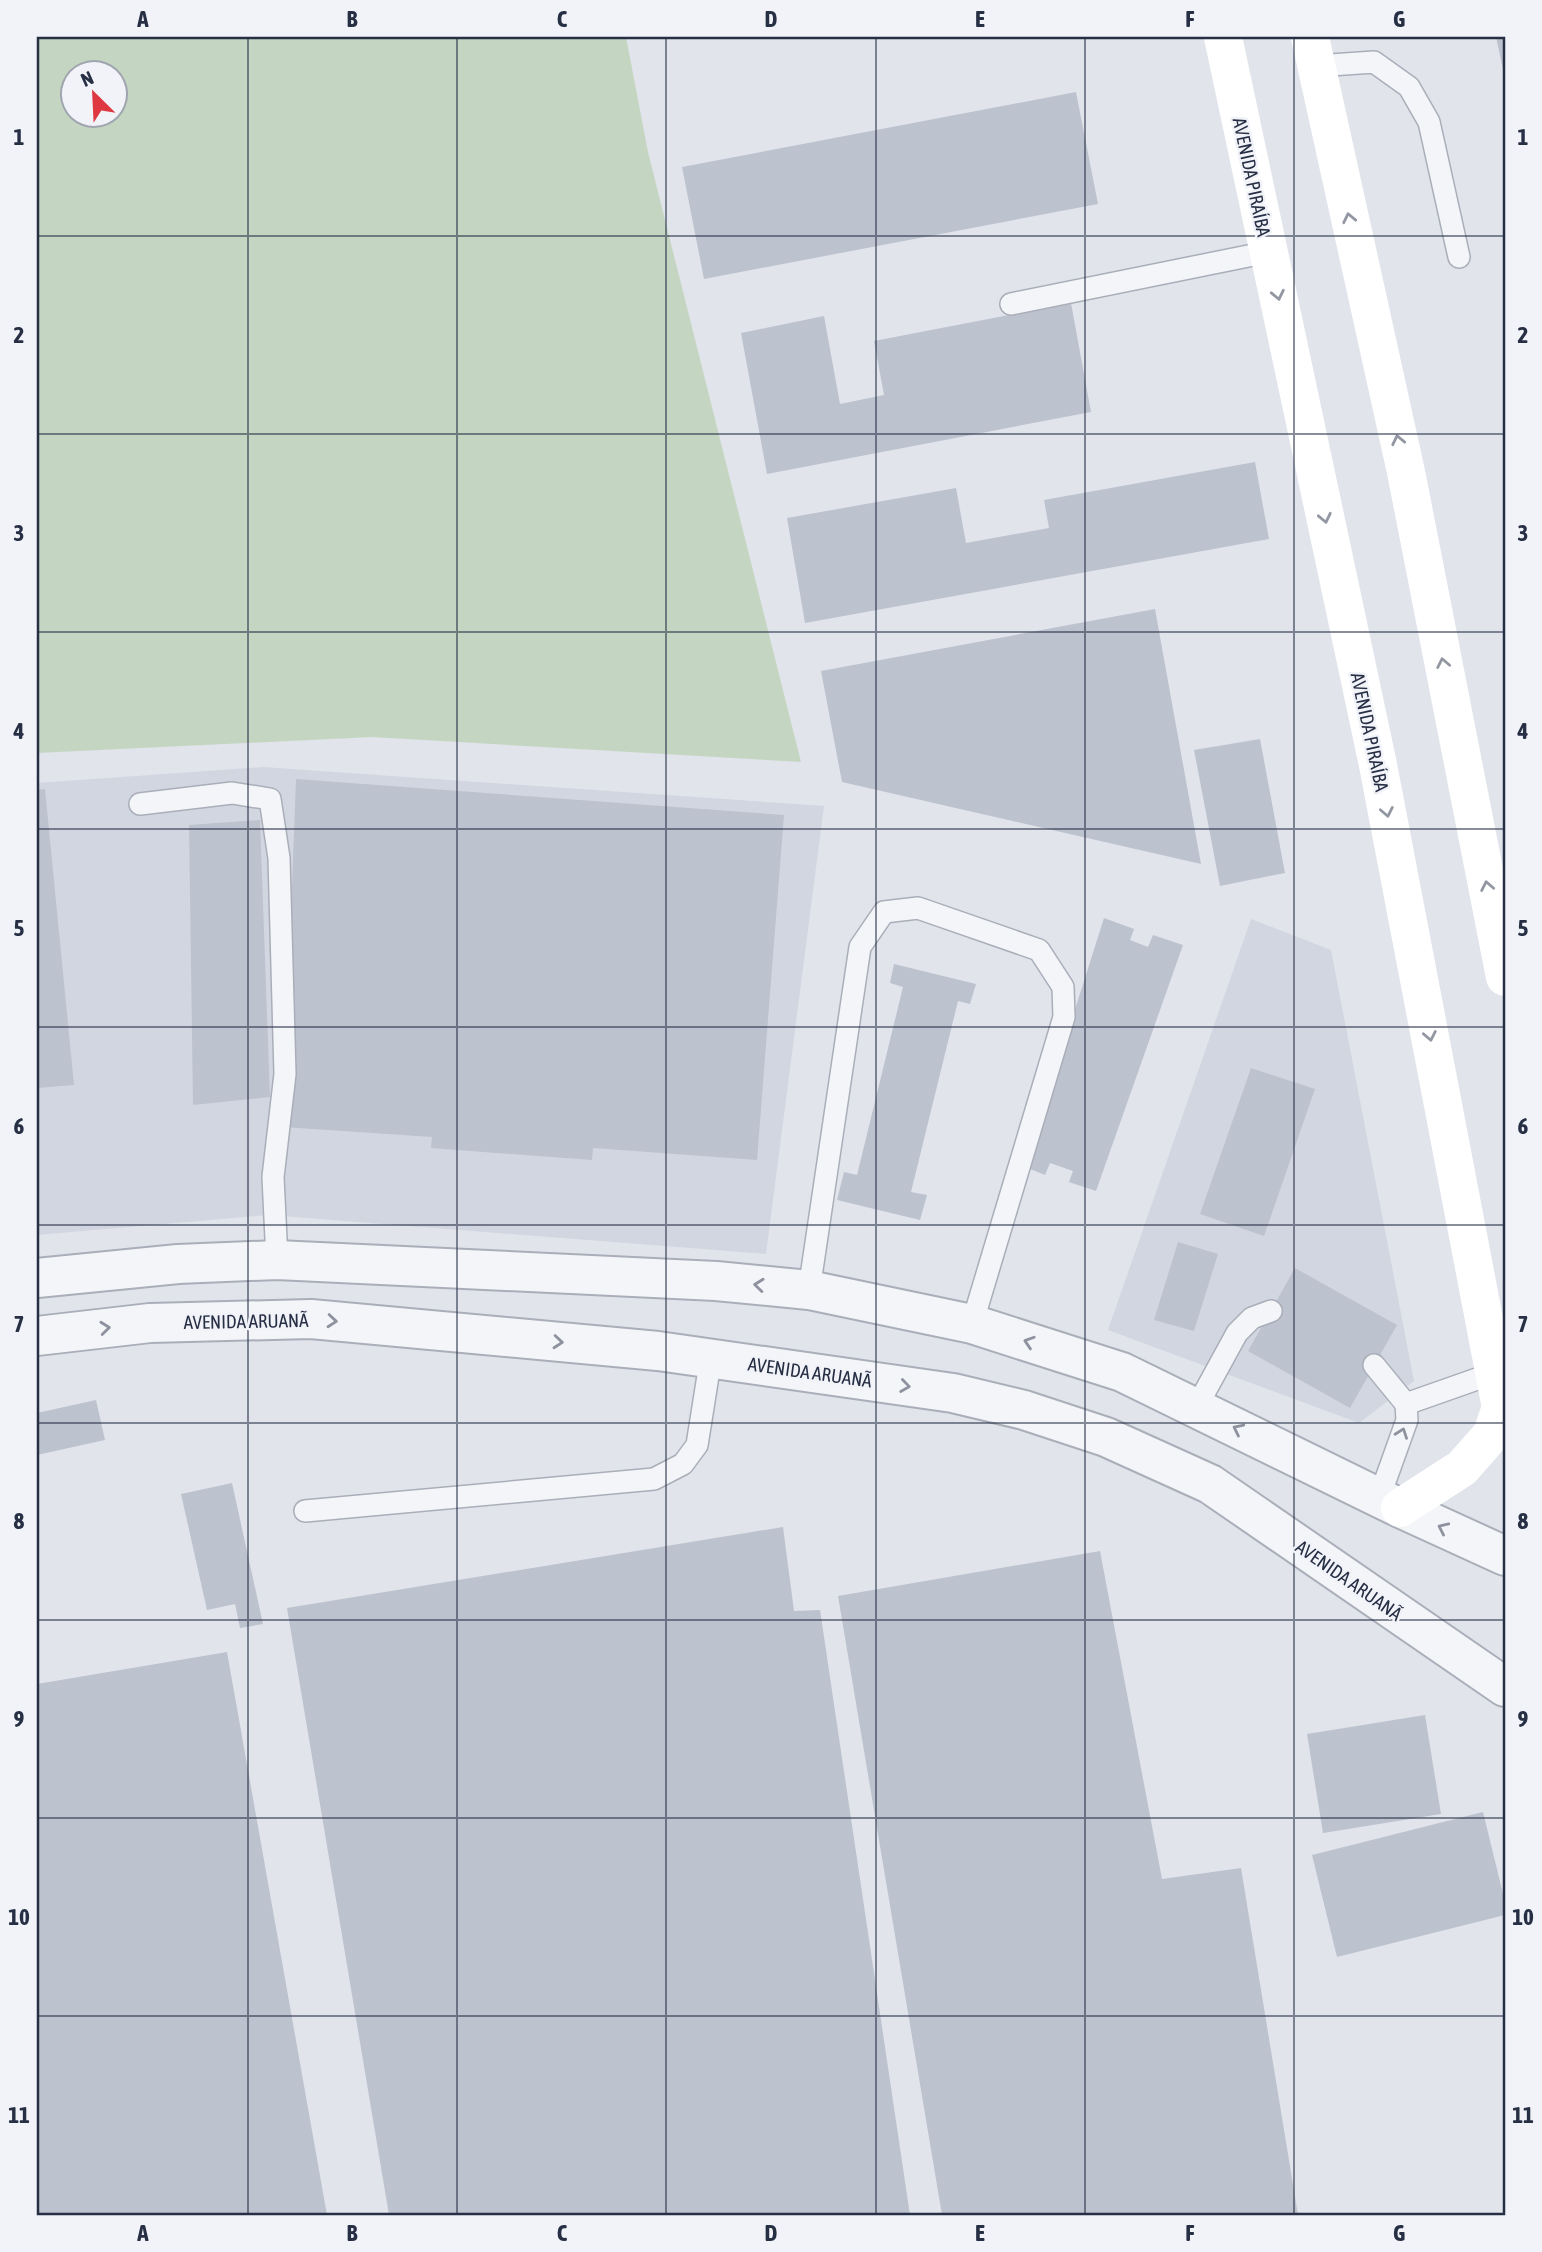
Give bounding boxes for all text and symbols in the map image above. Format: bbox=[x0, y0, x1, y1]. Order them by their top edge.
text: A bbox=[136, 6, 149, 32]
text: B bbox=[347, 6, 358, 32]
text: C bbox=[557, 6, 568, 32]
text: D bbox=[765, 6, 778, 32]
text: E bbox=[975, 6, 985, 32]
text: F bbox=[1185, 6, 1195, 32]
text: G bbox=[1393, 6, 1405, 32]
north arrow bbox=[60, 60, 130, 130]
text: N bbox=[77, 66, 97, 91]
street label: AVENIDA PIRAÍBA bbox=[1229, 115, 1275, 239]
text: 1 bbox=[14, 124, 25, 150]
text: 1 bbox=[1518, 124, 1529, 150]
one-way arrow bbox=[1343, 212, 1358, 224]
one-way arrow bbox=[1269, 289, 1284, 301]
text: 2 bbox=[14, 322, 24, 348]
text: 2 bbox=[1518, 322, 1528, 348]
one-way arrow bbox=[1392, 434, 1407, 446]
one-way arrow bbox=[1317, 512, 1331, 524]
text: 3 bbox=[14, 520, 24, 546]
text: 3 bbox=[1518, 520, 1528, 546]
one-way arrow bbox=[1437, 657, 1452, 669]
street label: AVENIDA PIRAÍBA bbox=[1347, 670, 1393, 794]
text: 4 bbox=[13, 718, 25, 744]
text: 4 bbox=[1517, 718, 1529, 744]
one-way arrow bbox=[1379, 806, 1394, 818]
one-way arrow bbox=[1481, 880, 1496, 892]
text: 5 bbox=[14, 915, 25, 941]
text: 5 bbox=[1518, 915, 1529, 941]
one-way arrow bbox=[1421, 1030, 1436, 1042]
text: 6 bbox=[14, 1113, 25, 1139]
text: 6 bbox=[1518, 1113, 1529, 1139]
one-way arrow bbox=[753, 1278, 764, 1293]
street label: AVENIDA ARUANÃ bbox=[183, 1309, 309, 1333]
text: 7 bbox=[14, 1311, 24, 1337]
text: 7 bbox=[1518, 1311, 1528, 1337]
one-way arrow bbox=[326, 1313, 337, 1328]
one-way arrow bbox=[99, 1321, 110, 1336]
one-way arrow bbox=[553, 1334, 564, 1349]
one-way arrow bbox=[1023, 1336, 1035, 1350]
street label: AVENIDA ARUANÃ bbox=[747, 1352, 874, 1392]
one-way arrow bbox=[899, 1378, 911, 1393]
one-way arrow bbox=[1233, 1423, 1245, 1437]
one-way arrow bbox=[1394, 1428, 1408, 1440]
text: 8 bbox=[14, 1508, 25, 1534]
text: 8 bbox=[1518, 1508, 1529, 1534]
one-way arrow bbox=[1438, 1522, 1450, 1536]
street label: AVENIDA ARUANÃ bbox=[1292, 1535, 1407, 1625]
text: 9 bbox=[14, 1706, 25, 1732]
text: 9 bbox=[1518, 1706, 1529, 1732]
text: 10 bbox=[8, 1904, 30, 1930]
text: 10 bbox=[1512, 1904, 1534, 1930]
text: 11 bbox=[8, 2102, 30, 2128]
text: 11 bbox=[1512, 2102, 1534, 2128]
text: A bbox=[136, 2220, 149, 2246]
text: B bbox=[347, 2220, 358, 2246]
text: C bbox=[557, 2220, 568, 2246]
text: D bbox=[765, 2220, 778, 2246]
text: E bbox=[975, 2220, 985, 2246]
text: F bbox=[1185, 2220, 1195, 2246]
text: G bbox=[1393, 2220, 1405, 2246]

